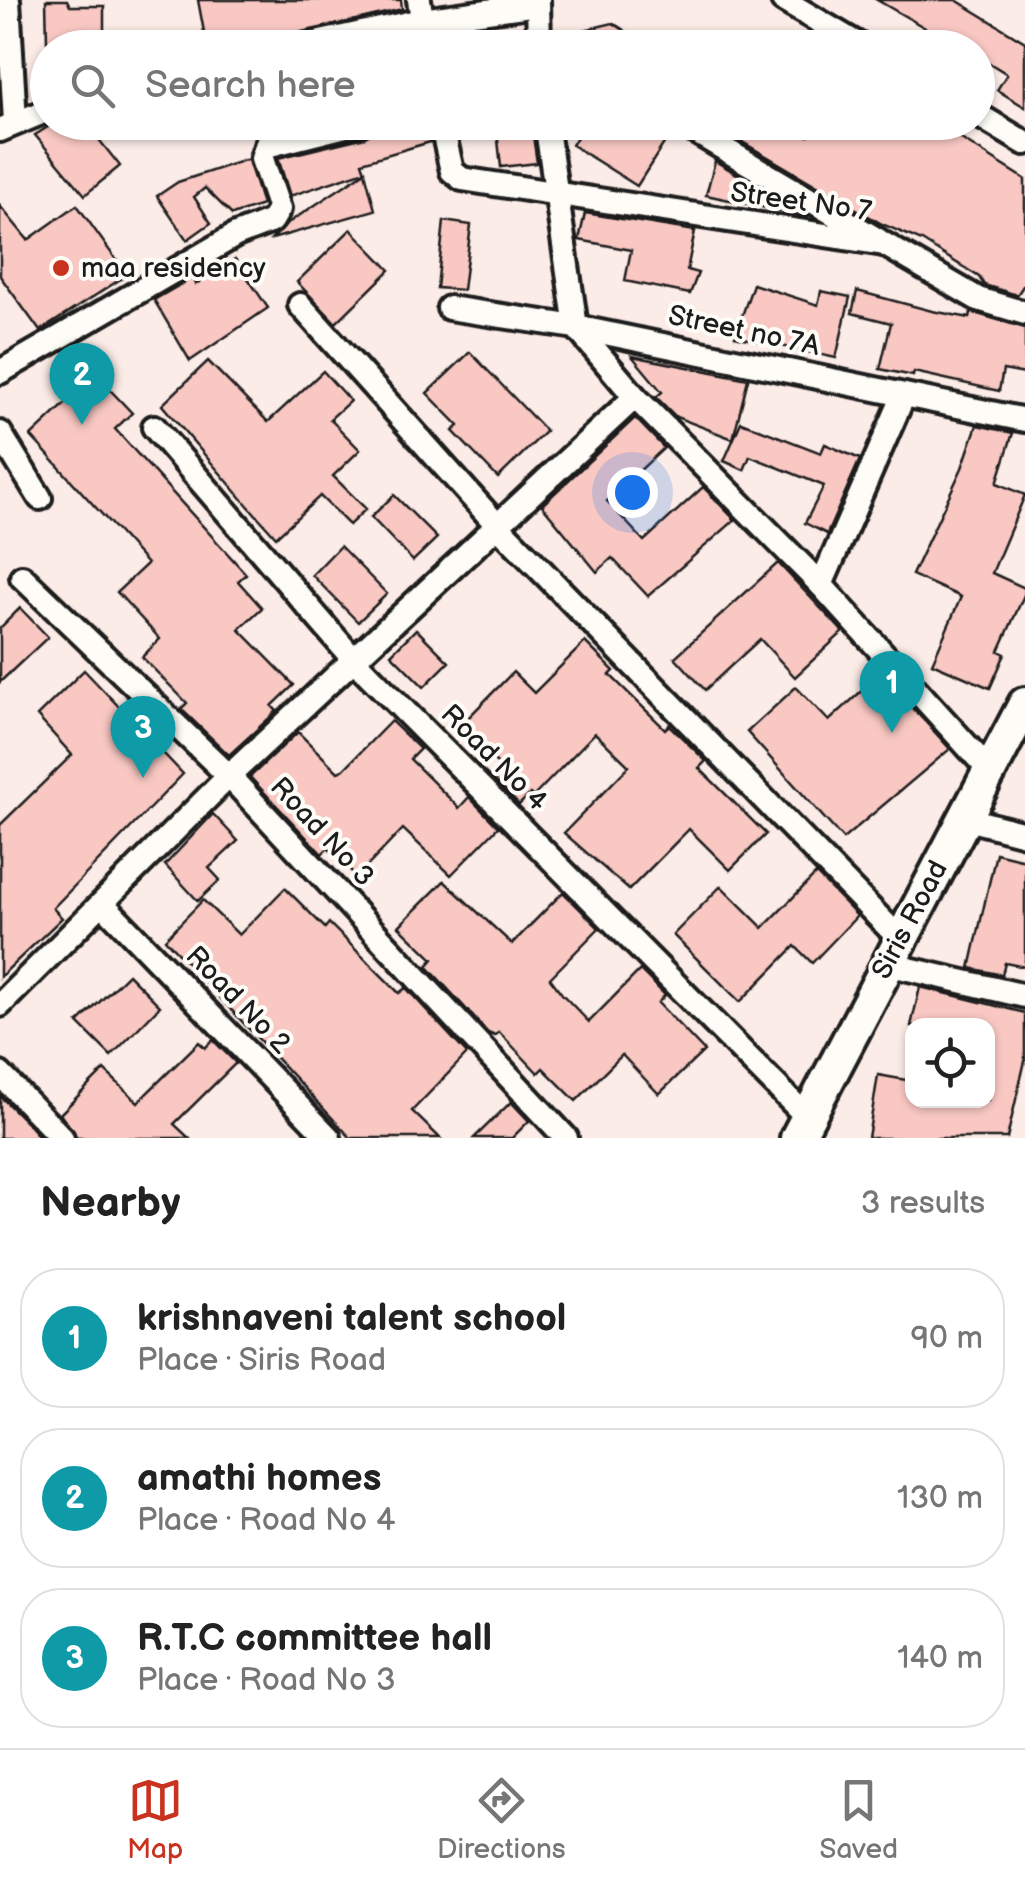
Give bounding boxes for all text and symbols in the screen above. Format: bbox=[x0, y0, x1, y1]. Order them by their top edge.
search box bbox=[30, 30, 995, 140]
icon: search bbox=[65, 58, 120, 113]
text: Search here bbox=[145, 63, 356, 108]
street label: Street No 7 bbox=[728, 176, 874, 228]
place label: maa residency bbox=[81, 252, 266, 285]
marker: maa residency bbox=[50, 257, 72, 279]
street label: Street no 7A bbox=[665, 299, 824, 363]
pin: 2 bbox=[49, 342, 114, 425]
your location bbox=[607, 467, 658, 518]
pin: 1 bbox=[860, 650, 924, 733]
pin: 3 bbox=[110, 696, 176, 778]
street label: Road No 4 bbox=[434, 698, 554, 818]
street label: Road No 3 bbox=[263, 771, 381, 893]
street label: Siris Road bbox=[865, 855, 955, 985]
street label: Road No 2 bbox=[179, 940, 298, 1061]
map controls bbox=[905, 1018, 995, 1108]
button: locate bbox=[905, 1018, 995, 1108]
text: Nearby bbox=[40, 1178, 180, 1229]
text: 3 results bbox=[861, 1184, 985, 1223]
text: krishnaveni talent school bbox=[137, 1296, 566, 1341]
text: 1 bbox=[68, 1319, 81, 1358]
text: 90 m bbox=[911, 1319, 983, 1358]
text: Place · Siris Road bbox=[137, 1341, 386, 1380]
text: amathi homes bbox=[137, 1456, 381, 1501]
text: 2 bbox=[65, 1479, 84, 1518]
text: 130 m bbox=[897, 1479, 983, 1518]
text: Place · Road No 4 bbox=[137, 1501, 395, 1540]
text: R.T.C committee hall bbox=[137, 1616, 492, 1661]
text: 3 bbox=[65, 1639, 84, 1678]
text: 140 m bbox=[897, 1639, 983, 1678]
text: Place · Road No 3 bbox=[137, 1661, 396, 1700]
tab: Map bbox=[127, 1773, 183, 1866]
tab: Directions bbox=[437, 1773, 566, 1866]
tab: Saved bbox=[820, 1773, 898, 1866]

